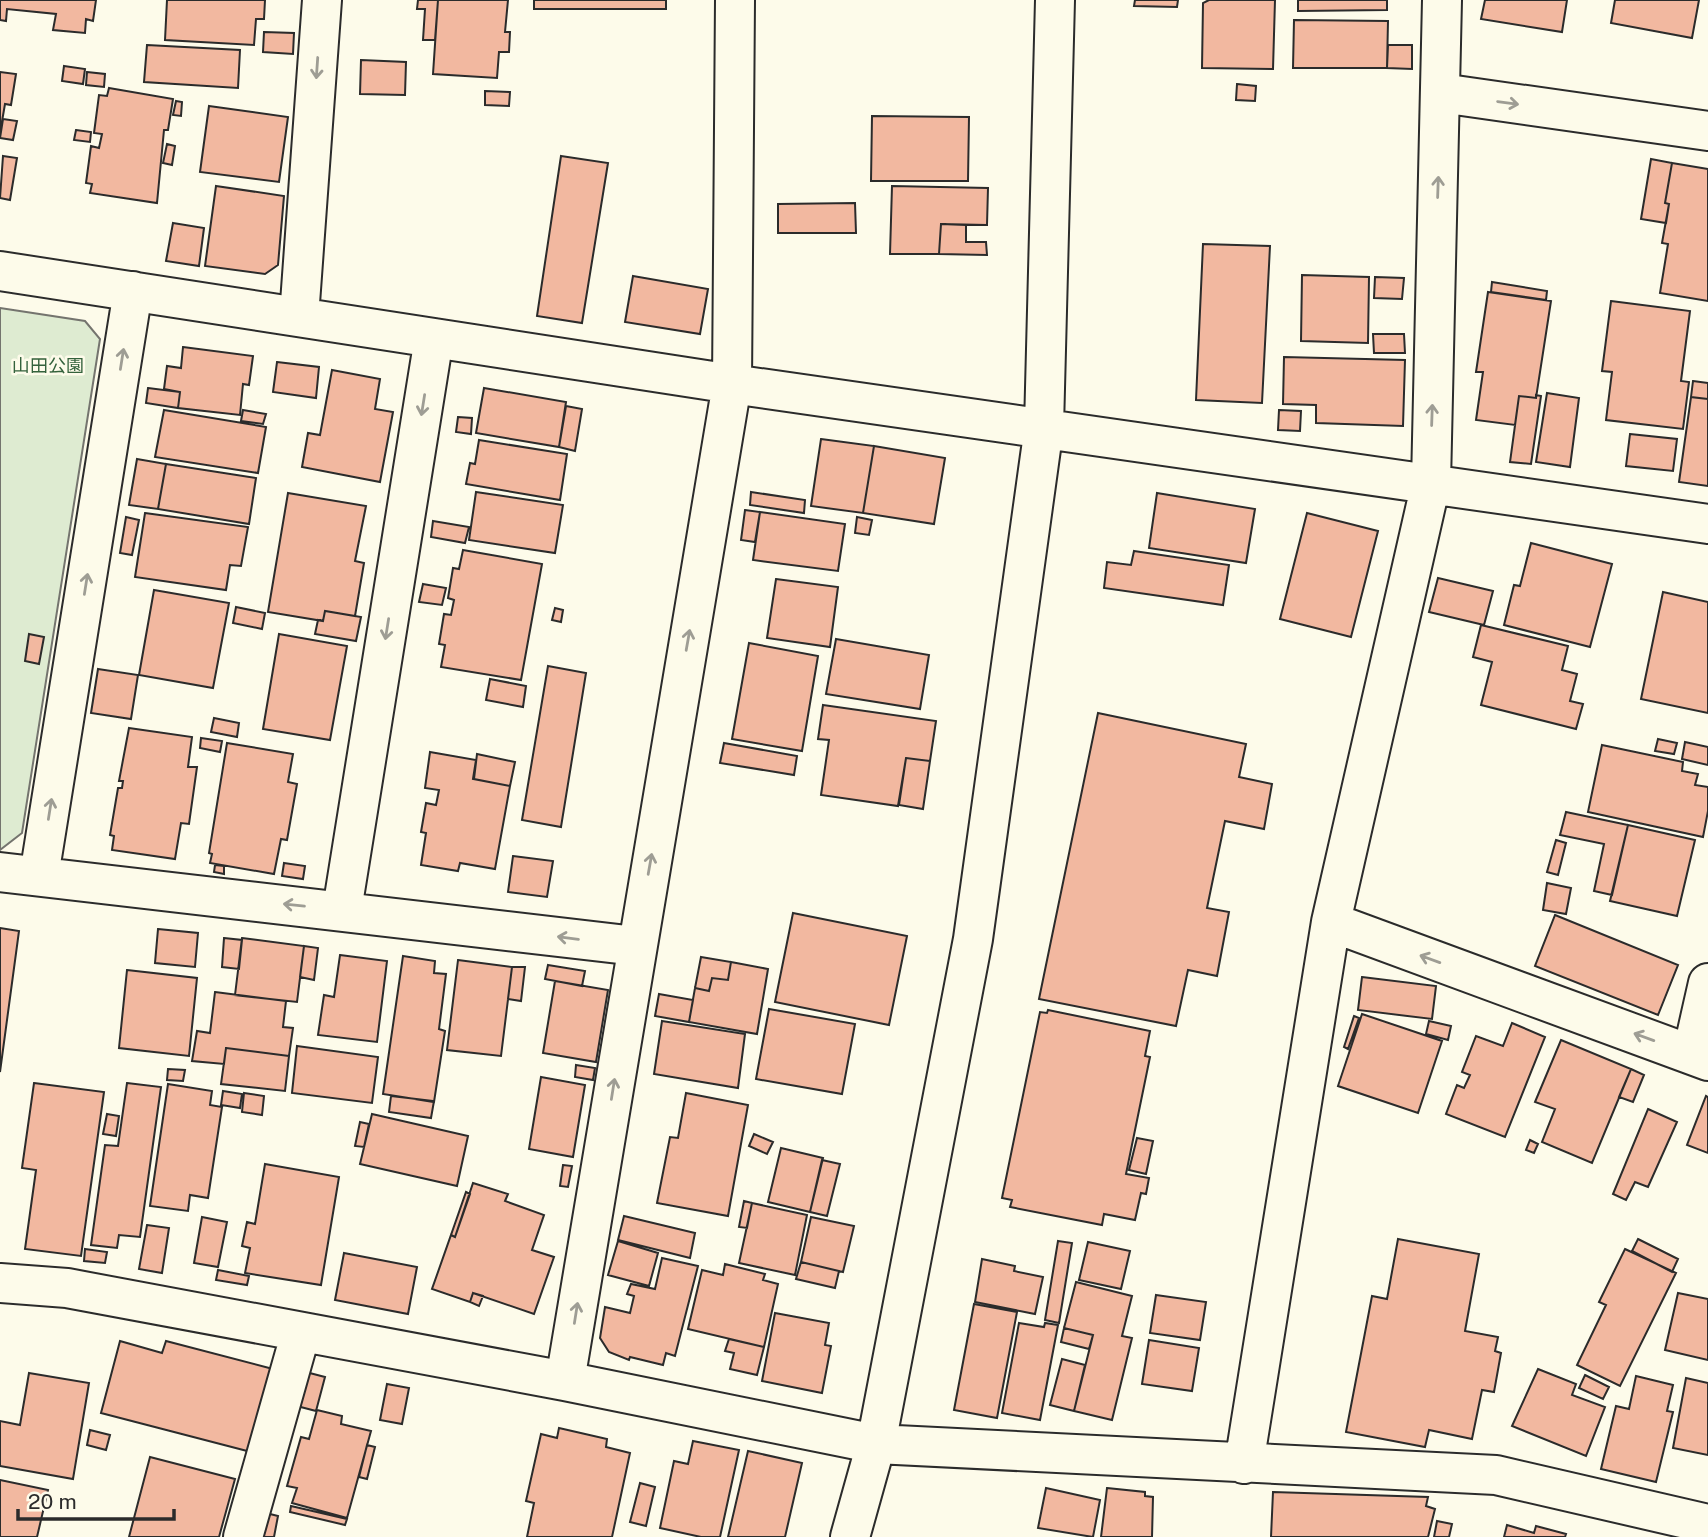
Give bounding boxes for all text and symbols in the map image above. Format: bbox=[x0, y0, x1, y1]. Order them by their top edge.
one-way arrow bbox=[310, 56, 323, 79]
one-way arrow bbox=[1496, 96, 1519, 109]
one-way arrow bbox=[1432, 176, 1445, 199]
one-way arrow bbox=[116, 349, 129, 371]
park label: 山田公園 bbox=[12, 355, 84, 376]
one-way arrow bbox=[417, 393, 430, 416]
one-way arrow bbox=[1426, 403, 1439, 426]
one-way arrow bbox=[80, 573, 93, 596]
one-way arrow bbox=[380, 618, 393, 640]
one-way arrow bbox=[682, 629, 695, 652]
one-way arrow bbox=[44, 798, 57, 821]
one-way arrow bbox=[644, 853, 657, 876]
one-way arrow bbox=[283, 898, 305, 911]
one-way arrow bbox=[557, 931, 580, 944]
one-way arrow bbox=[1420, 951, 1442, 964]
one-way arrow bbox=[1634, 1029, 1656, 1042]
one-way arrow bbox=[607, 1078, 620, 1101]
one-way arrow bbox=[570, 1302, 583, 1325]
scale bar bbox=[18, 1478, 173, 1522]
text: 20 m bbox=[28, 1489, 77, 1514]

